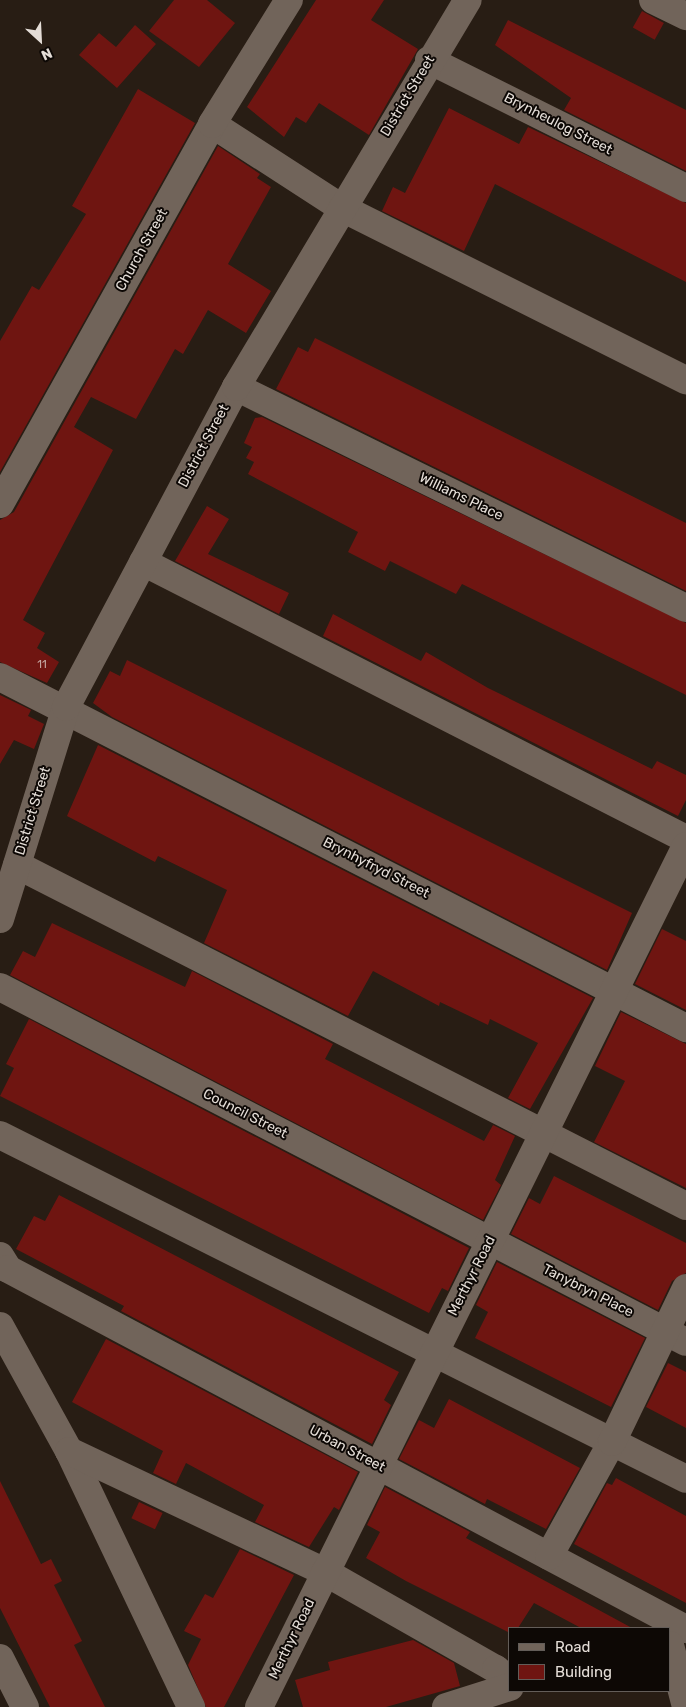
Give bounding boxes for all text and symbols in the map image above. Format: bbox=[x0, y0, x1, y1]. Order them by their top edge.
north arrow bbox=[15, 15, 65, 65]
text: N bbox=[38, 44, 55, 64]
street label: District Street bbox=[377, 52, 439, 140]
street label: Brynheulog Street bbox=[501, 89, 615, 159]
street label: Church Street bbox=[112, 206, 172, 294]
street label: District Street bbox=[175, 402, 233, 490]
street label: Williams Place bbox=[416, 469, 506, 525]
house number: 11 bbox=[37, 658, 47, 672]
street label: District Street bbox=[12, 765, 54, 857]
street label: Brynhyfryd Street bbox=[320, 834, 432, 902]
street label: Council Street bbox=[200, 1085, 290, 1143]
street label: Merthyr Road bbox=[445, 1233, 499, 1319]
street label: Tanybryn Place bbox=[540, 1261, 636, 1321]
street label: Urban Street bbox=[306, 1422, 388, 1476]
street label: Merthyr Road bbox=[265, 1596, 319, 1682]
legend bbox=[508, 1627, 671, 1692]
text: Road bbox=[555, 1638, 591, 1656]
text: Building bbox=[555, 1663, 612, 1681]

